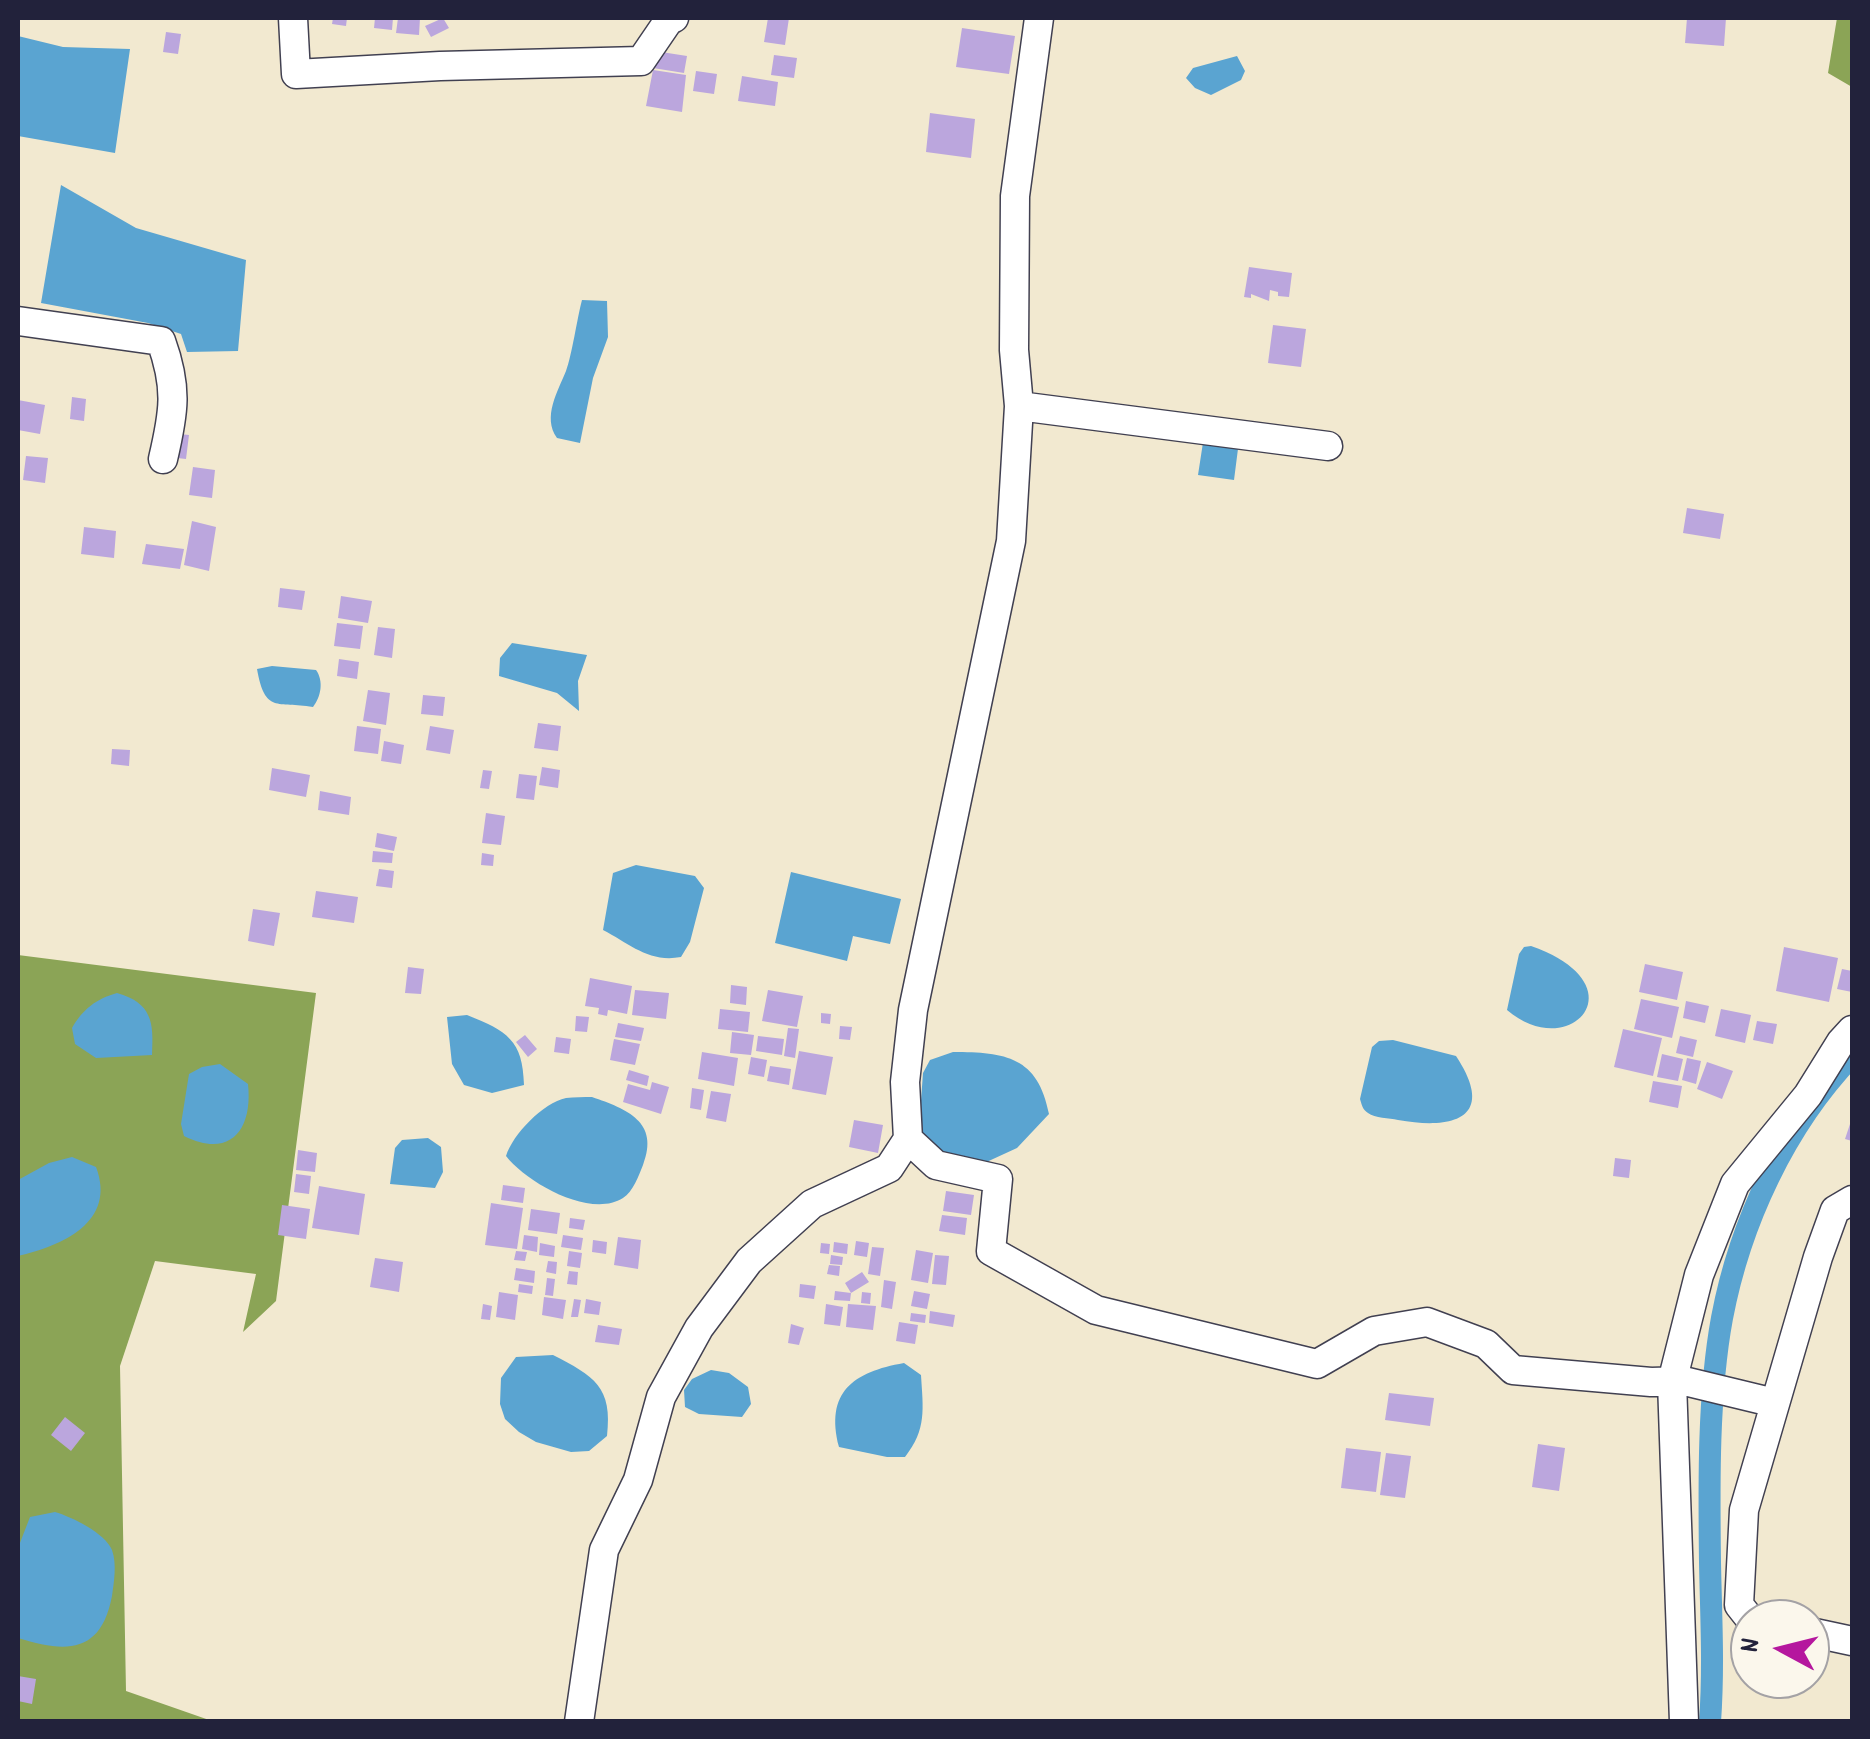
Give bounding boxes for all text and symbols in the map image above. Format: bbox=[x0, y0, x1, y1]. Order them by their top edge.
north arrow bbox=[1730, 1599, 1830, 1699]
text: N bbox=[1732, 1636, 1773, 1655]

